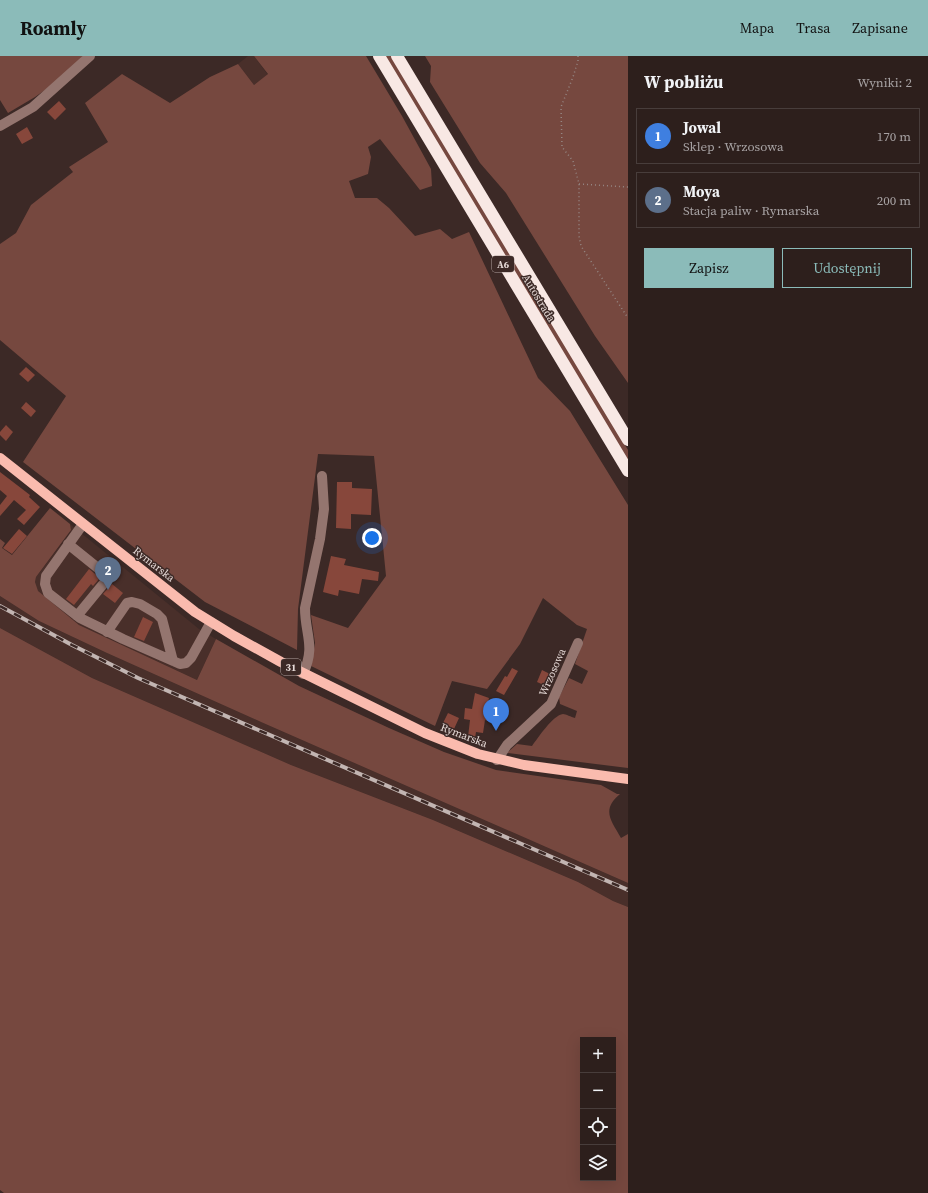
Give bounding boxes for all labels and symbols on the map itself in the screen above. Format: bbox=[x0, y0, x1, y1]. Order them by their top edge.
road number: A6 bbox=[492, 256, 514, 272]
street label: Autostrada bbox=[518, 272, 559, 325]
your location bbox=[362, 528, 382, 548]
street label: Rymarska bbox=[130, 543, 178, 586]
pin: 2 bbox=[95, 557, 121, 590]
street label: Wrzosowa bbox=[535, 646, 570, 698]
road number: 31 bbox=[281, 659, 301, 675]
pin: 1 bbox=[483, 698, 509, 731]
street label: Rymarska bbox=[438, 720, 490, 751]

